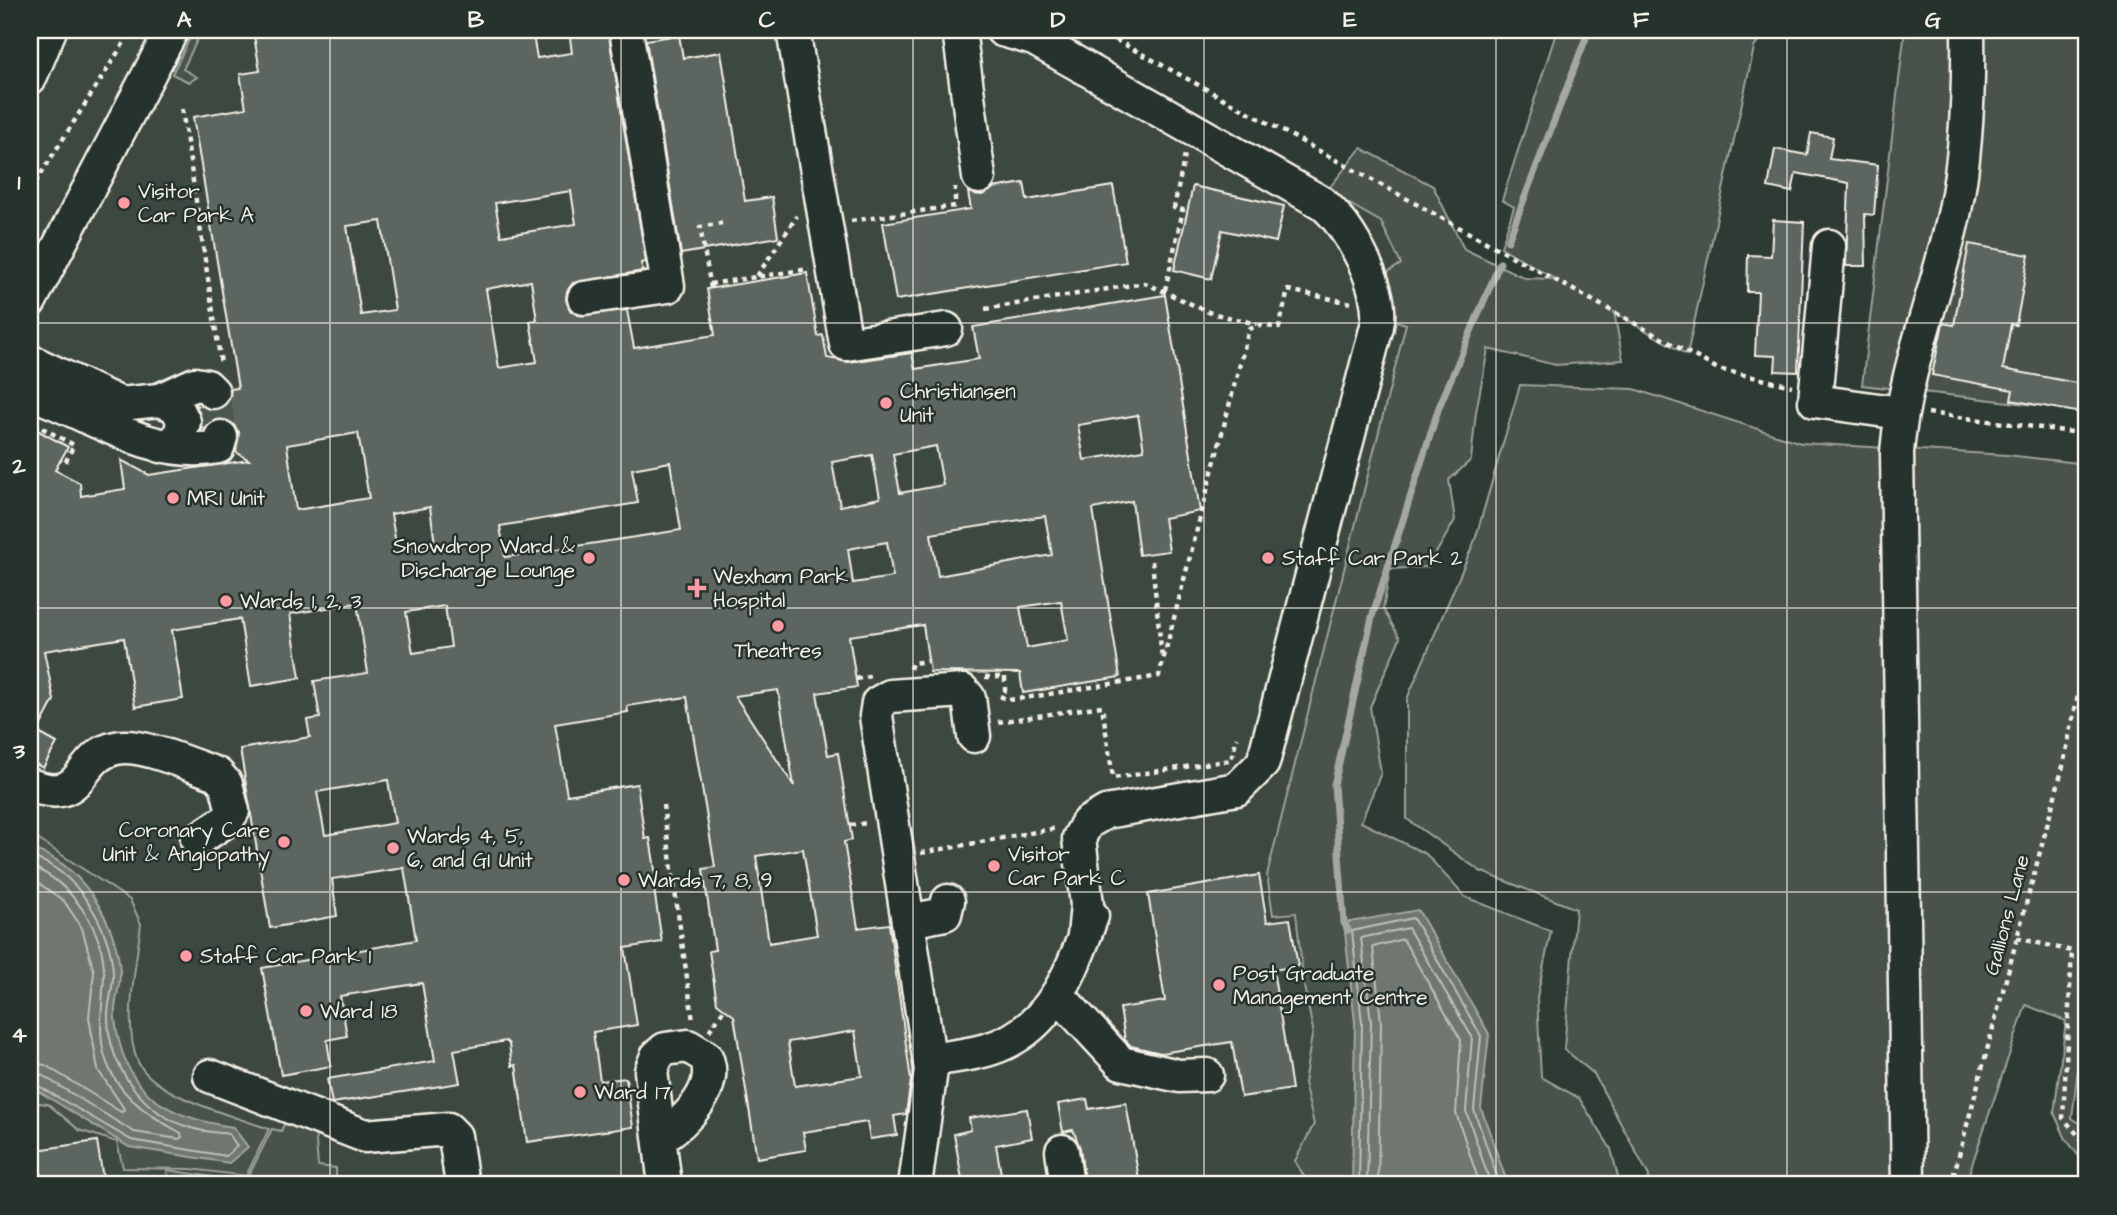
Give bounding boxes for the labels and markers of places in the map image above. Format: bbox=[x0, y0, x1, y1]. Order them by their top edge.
place label: Visitor Car Park A bbox=[138, 177, 255, 230]
marker: Visitor Car Park A bbox=[116, 195, 132, 211]
place label: Christiansen Unit bbox=[900, 377, 1016, 430]
marker: Christiansen Unit bbox=[878, 395, 894, 411]
place label: MRI Unit bbox=[187, 484, 265, 513]
marker: MRI Unit bbox=[165, 490, 181, 506]
place label: Snowdrop Ward & Discharge Lounge bbox=[393, 532, 575, 587]
place label: Staff Car Park 2 bbox=[1282, 544, 1463, 573]
marker: Snowdrop Ward & Discharge Lounge bbox=[581, 550, 597, 566]
marker: Staff Car Park 2 bbox=[1260, 550, 1276, 566]
place label: Wexham Park Hospital bbox=[713, 562, 848, 616]
marker: Wexham Park Hospital bbox=[687, 578, 707, 598]
place label: Wards 1, 2, 3 bbox=[240, 587, 362, 616]
marker: Wards 1, 2, 3 bbox=[218, 593, 234, 609]
marker: Theatres bbox=[770, 618, 786, 634]
place label: Theatres bbox=[734, 636, 822, 665]
place label: Coronary Care Unit & Angiopathy bbox=[103, 816, 270, 871]
place label: Wards 4, 5, 6, and GI Unit bbox=[407, 822, 533, 875]
marker: Coronary Care Unit & Angiopathy bbox=[276, 834, 292, 850]
marker: Wards 4, 5, 6, and GI Unit bbox=[385, 840, 401, 856]
place label: Visitor Car Park C bbox=[1008, 840, 1126, 893]
marker: Visitor Car Park C bbox=[986, 858, 1002, 874]
place label: Wards 7, 8, 9 bbox=[638, 866, 773, 895]
marker: Wards 7, 8, 9 bbox=[616, 872, 632, 888]
place label: Staff Car Park 1 bbox=[200, 942, 372, 971]
marker: Staff Car Park 1 bbox=[178, 948, 194, 964]
place label: Post Graduate Management Centre bbox=[1233, 959, 1428, 1014]
marker: Post Graduate Management Centre bbox=[1211, 977, 1227, 993]
place label: Ward 18 bbox=[320, 997, 398, 1026]
marker: Ward 18 bbox=[298, 1003, 314, 1019]
place label: Ward 17 bbox=[594, 1078, 671, 1107]
marker: Ward 17 bbox=[572, 1084, 588, 1100]

